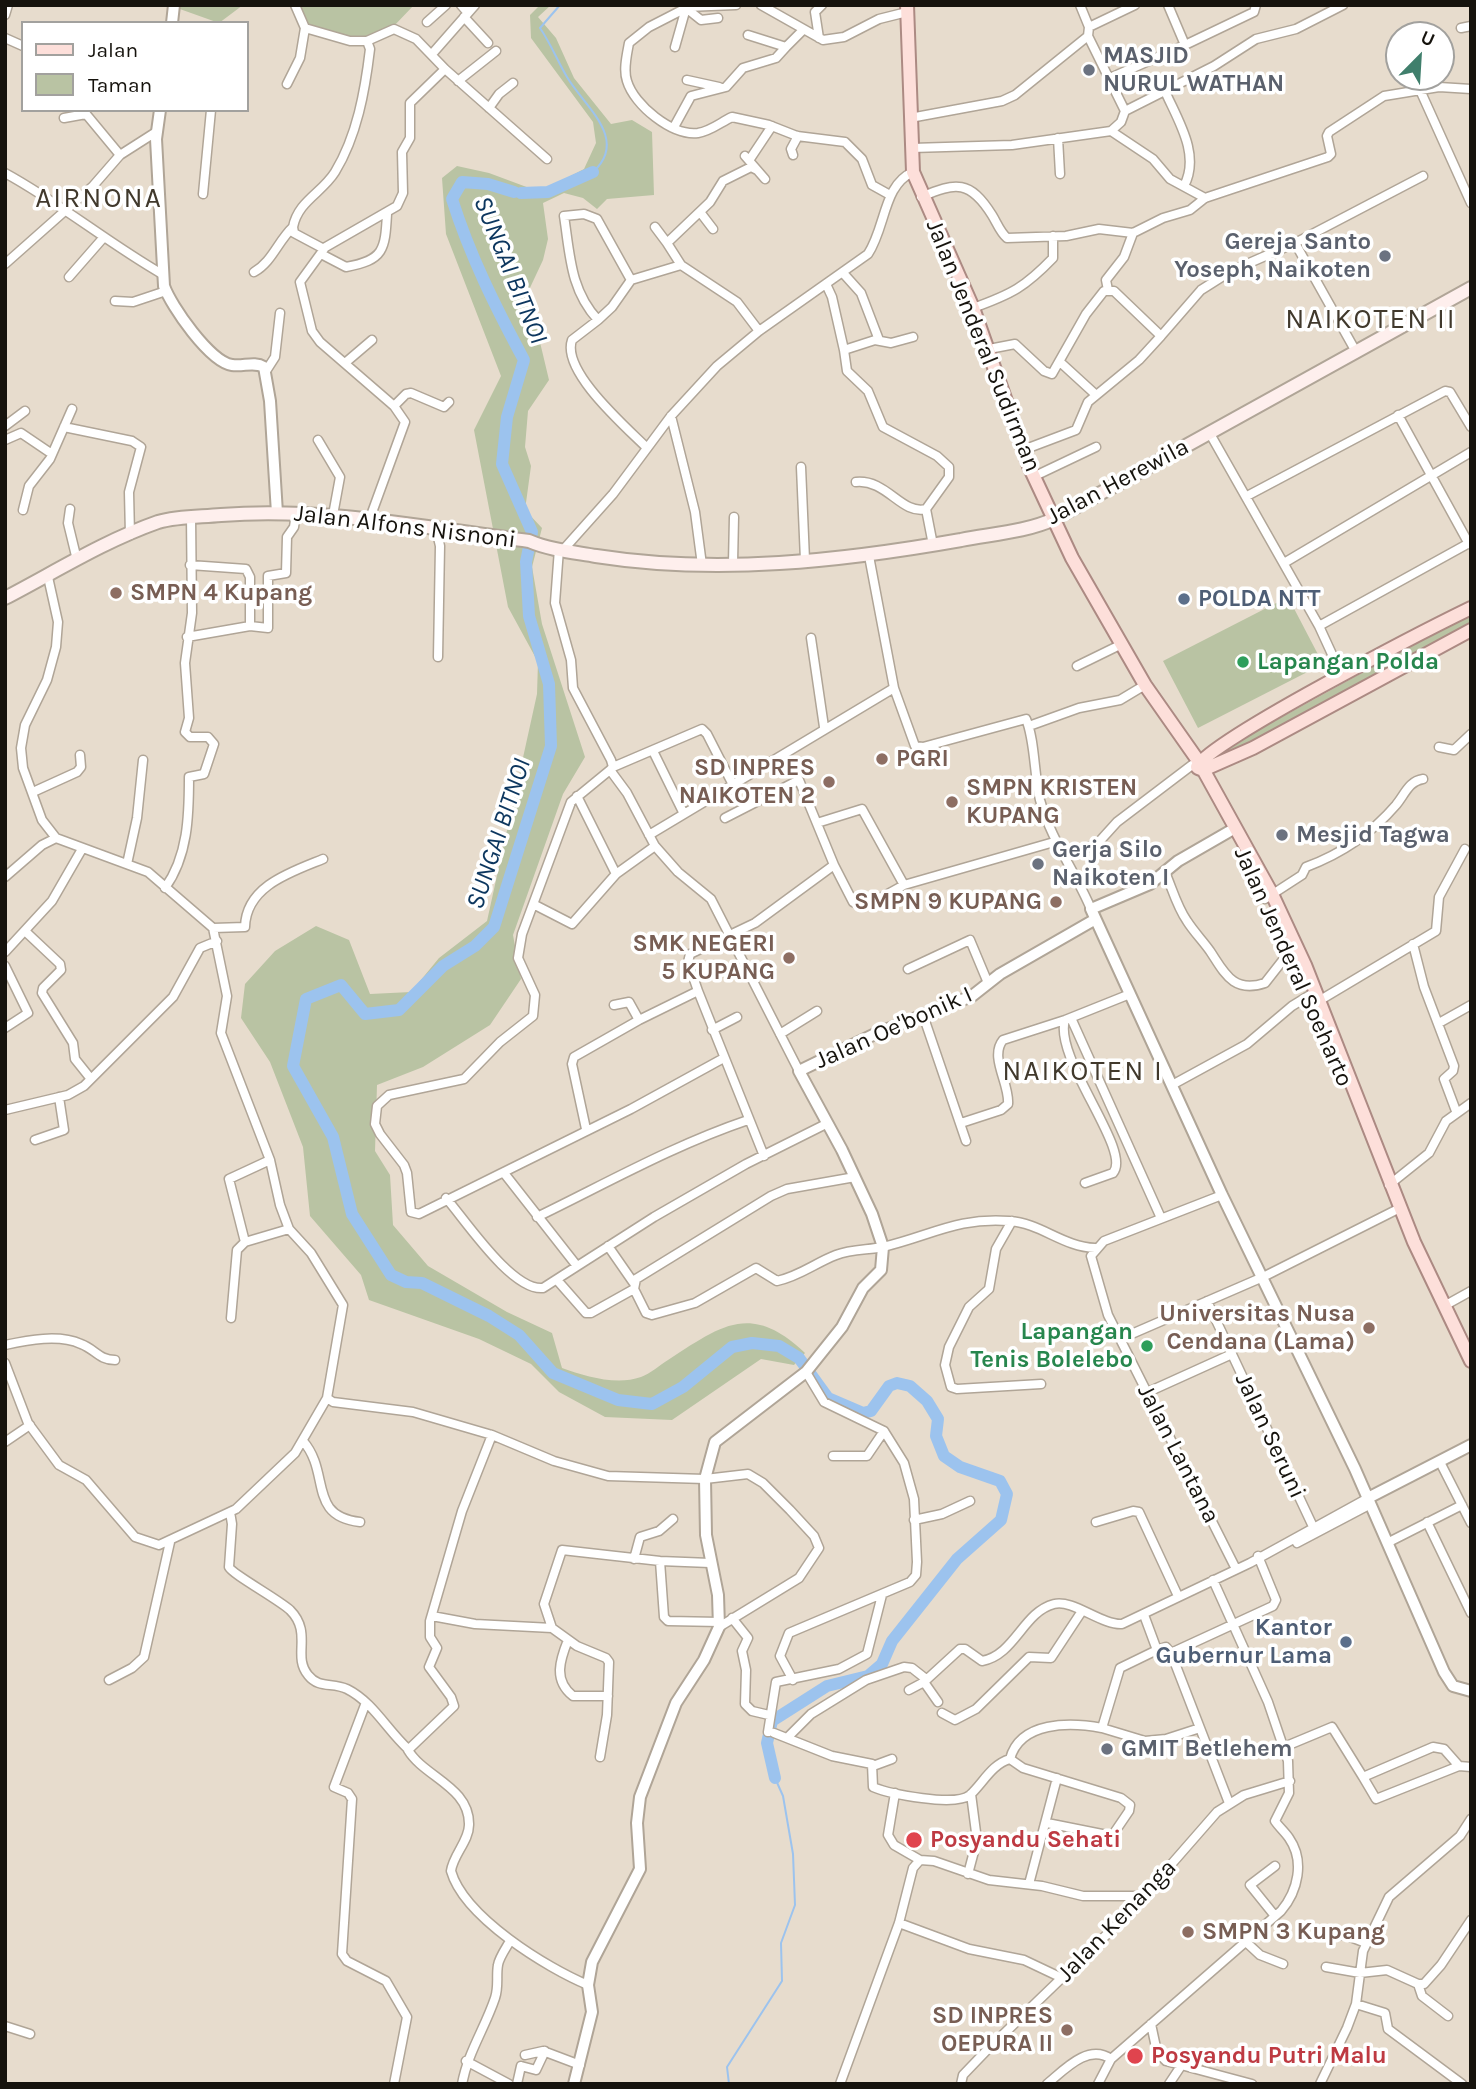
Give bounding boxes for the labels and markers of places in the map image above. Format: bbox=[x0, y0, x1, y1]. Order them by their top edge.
place label: MASJID NURUL WATHAN bbox=[1103, 42, 1284, 98]
marker: MASJID NURUL WATHAN bbox=[1081, 62, 1097, 78]
place label: Gereja Santo Yoseph, Naikoten bbox=[1174, 228, 1371, 284]
marker: Gereja Santo Yoseph, Naikoten bbox=[1377, 248, 1393, 264]
place label: SMPN 4 Kupang bbox=[130, 579, 312, 607]
marker: SMPN 4 Kupang bbox=[108, 585, 124, 601]
place label: POLDA NTT bbox=[1198, 585, 1320, 613]
marker: POLDA NTT bbox=[1176, 591, 1192, 607]
place label: Lapangan Polda bbox=[1257, 648, 1439, 676]
marker: Lapangan Polda bbox=[1235, 654, 1251, 670]
place label: PGRI bbox=[896, 745, 949, 773]
marker: PGRI bbox=[874, 751, 890, 767]
place label: SD INPRES NAIKOTEN 2 bbox=[679, 754, 815, 810]
marker: SD INPRES NAIKOTEN 2 bbox=[821, 774, 837, 790]
place label: SMPN KRISTEN KUPANG bbox=[966, 774, 1137, 830]
marker: SMPN KRISTEN KUPANG bbox=[944, 794, 960, 810]
place label: Mesjid Tagwa bbox=[1296, 821, 1450, 849]
marker: Mesjid Tagwa bbox=[1274, 827, 1290, 843]
place label: Gerja Silo Naikoten I bbox=[1052, 836, 1169, 892]
marker: Gerja Silo Naikoten I bbox=[1030, 856, 1046, 872]
place label: SMPN 9 KUPANG bbox=[854, 888, 1042, 916]
marker: SMPN 9 KUPANG bbox=[1048, 894, 1064, 910]
place label: SMK NEGERI 5 KUPANG bbox=[633, 930, 775, 986]
marker: SMK NEGERI 5 KUPANG bbox=[781, 950, 797, 966]
place label: Universitas Nusa Cendana (Lama) bbox=[1159, 1300, 1355, 1356]
place label: Lapangan Tenis Bolelebo bbox=[970, 1318, 1133, 1374]
marker: Universitas Nusa Cendana (Lama) bbox=[1361, 1320, 1377, 1336]
marker: Lapangan Tenis Bolelebo bbox=[1139, 1338, 1155, 1354]
place label: Kantor Gubernur Lama bbox=[1156, 1614, 1332, 1670]
marker: Kantor Gubernur Lama bbox=[1338, 1634, 1354, 1650]
place label: GMIT Betlehem bbox=[1121, 1735, 1293, 1763]
marker: GMIT Betlehem bbox=[1099, 1741, 1115, 1757]
place label: Posyandu Sehati bbox=[930, 1826, 1121, 1854]
marker: Posyandu Sehati bbox=[904, 1830, 924, 1850]
place label: SMPN 3 Kupang bbox=[1202, 1918, 1385, 1946]
marker: SMPN 3 Kupang bbox=[1180, 1924, 1196, 1940]
place label: SD INPRES OEPURA II bbox=[932, 2002, 1053, 2058]
marker: SD INPRES OEPURA II bbox=[1059, 2022, 1075, 2038]
place label: Posyandu Putri Malu bbox=[1151, 2042, 1387, 2070]
marker: Posyandu Putri Malu bbox=[1125, 2046, 1145, 2066]

